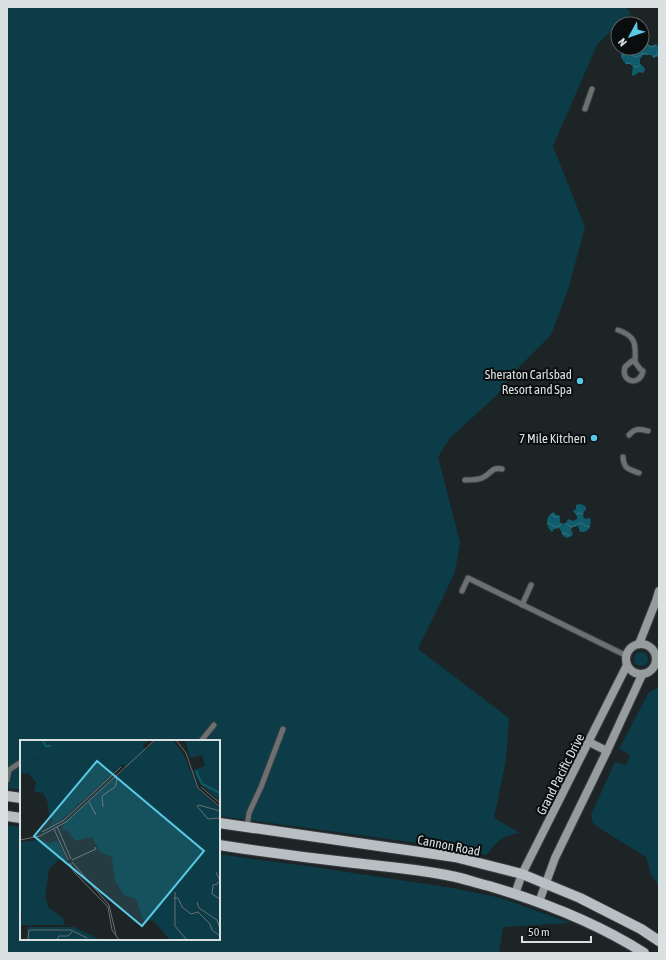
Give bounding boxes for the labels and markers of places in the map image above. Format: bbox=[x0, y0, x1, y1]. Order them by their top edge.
place label: Sheraton Carlsbad Resort and Spa bbox=[485, 367, 572, 397]
marker: Sheraton Carlsbad Resort and Spa bbox=[575, 376, 585, 386]
place label: 7 Mile Kitchen bbox=[519, 431, 586, 446]
marker: 7 Mile Kitchen bbox=[589, 433, 599, 443]

